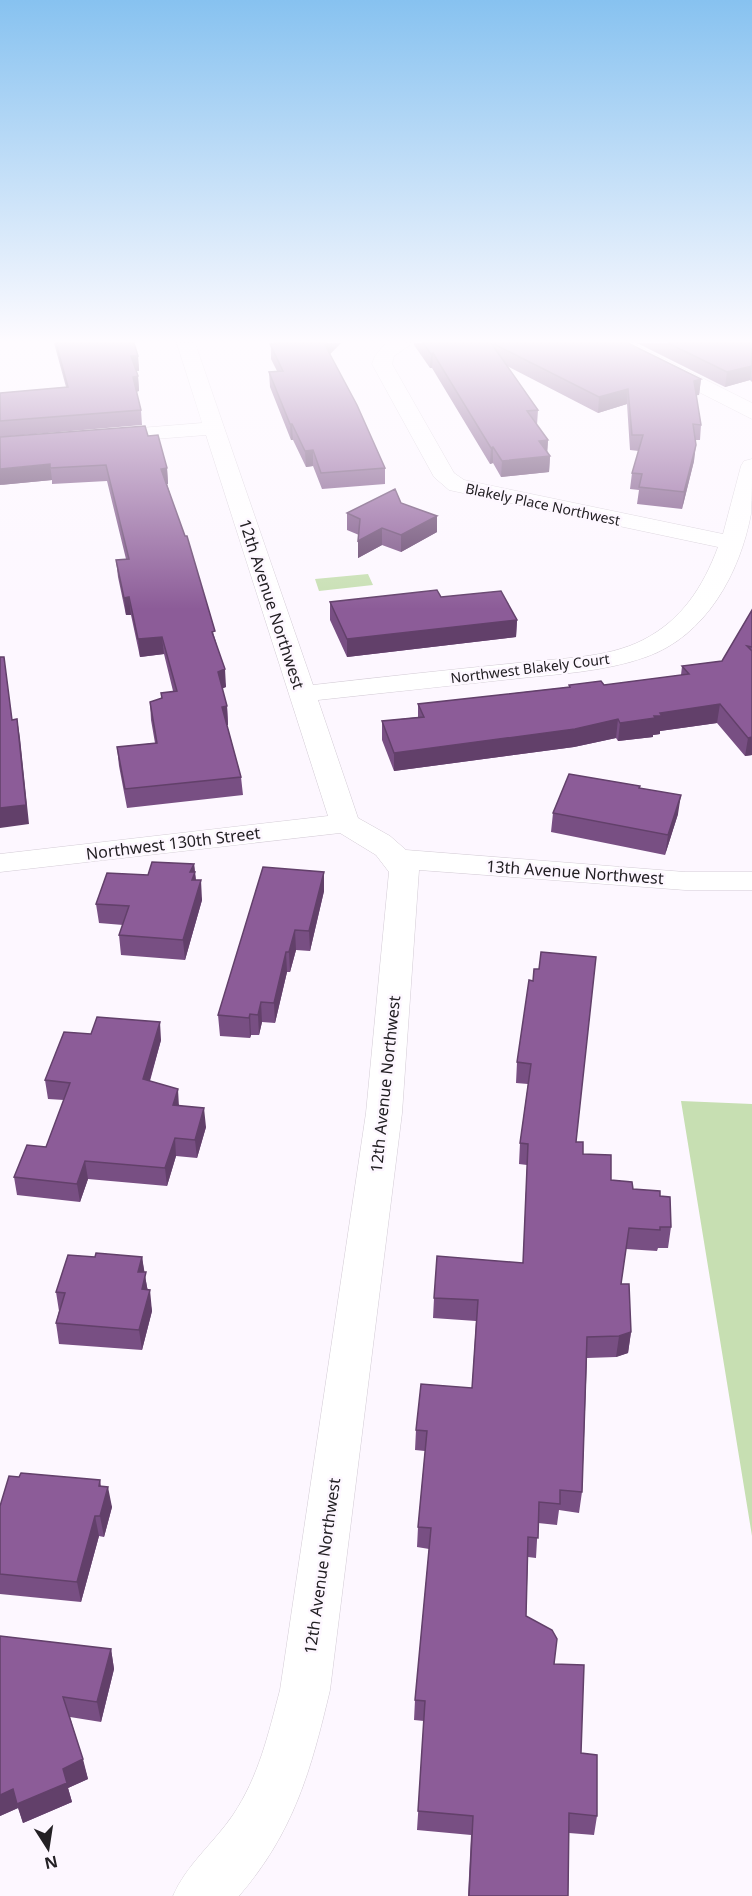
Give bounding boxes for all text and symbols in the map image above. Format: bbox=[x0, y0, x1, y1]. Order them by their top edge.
street label: Blakely Place Northwest bbox=[464, 478, 622, 530]
street label: 12th Avenue Northwest bbox=[234, 516, 310, 692]
street label: Northwest Blakely Court bbox=[449, 649, 611, 687]
street label: Northwest 130th Street bbox=[85, 821, 262, 865]
street label: 13th Avenue Northwest bbox=[486, 855, 665, 889]
street label: 12th Avenue Northwest bbox=[365, 994, 405, 1173]
street label: 12th Avenue Northwest bbox=[299, 1476, 345, 1655]
north arrow bbox=[18, 1818, 78, 1878]
text: N bbox=[42, 1851, 60, 1875]

